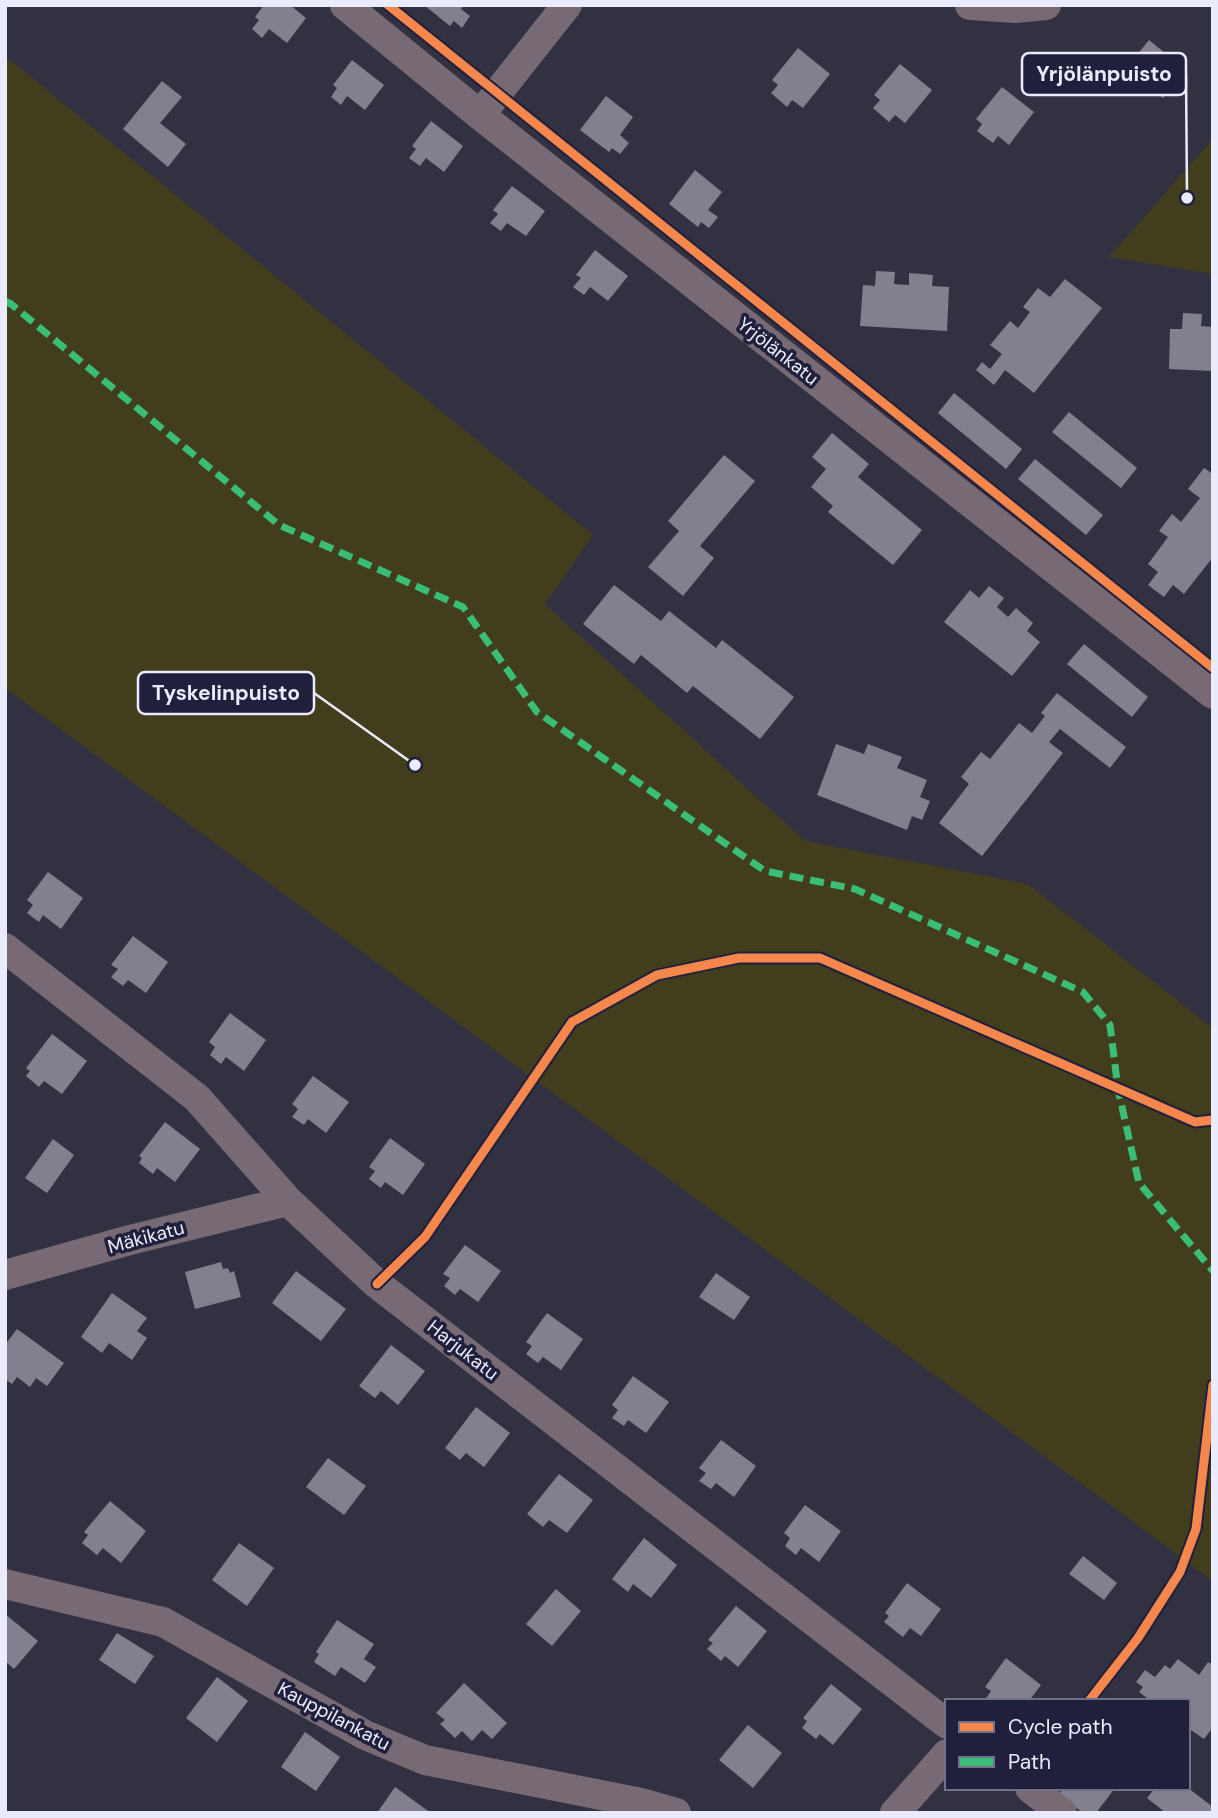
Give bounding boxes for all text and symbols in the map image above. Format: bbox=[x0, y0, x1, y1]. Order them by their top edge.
callout: Yrjölänpuisto bbox=[1022, 53, 1186, 95]
text: Yrjölänpuisto bbox=[1036, 60, 1172, 88]
street label: Yrjölänkatu bbox=[732, 311, 824, 391]
callout: Tyskelinpuisto bbox=[138, 672, 314, 714]
text: Tyskelinpuisto bbox=[152, 679, 300, 707]
street label: Mäkikatu bbox=[105, 1215, 187, 1259]
street label: Harjukatu bbox=[422, 1314, 504, 1386]
street label: Kauppilankatu bbox=[274, 1676, 394, 1756]
legend bbox=[945, 1699, 1190, 1790]
text: Cycle path bbox=[1008, 1713, 1113, 1741]
text: Path bbox=[1008, 1748, 1051, 1776]

